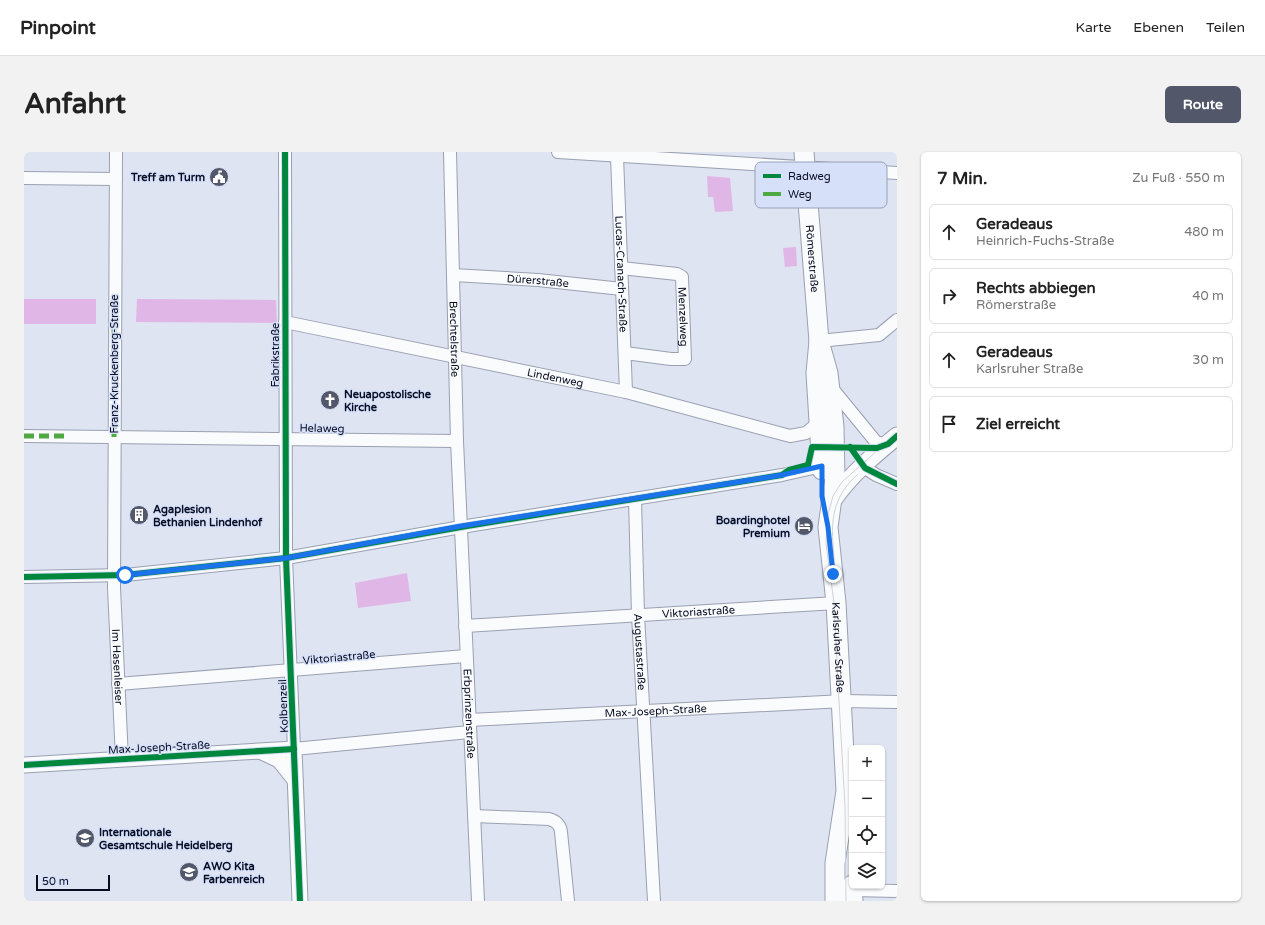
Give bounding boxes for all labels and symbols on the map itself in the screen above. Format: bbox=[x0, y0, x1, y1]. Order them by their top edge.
legend bbox=[755, 162, 887, 208]
public building icon: Treff am Turm bbox=[208, 166, 230, 188]
text: Radweg bbox=[788, 170, 831, 183]
place label: Treff am Turm bbox=[130, 171, 205, 184]
text: Weg bbox=[788, 188, 812, 201]
street label: Lucas-Cranach-Straße bbox=[612, 215, 630, 332]
street label: Römerstraße bbox=[803, 224, 821, 293]
street label: Dürerstraße bbox=[506, 272, 569, 290]
street label: Menzelweg bbox=[675, 287, 691, 347]
street label: Franz-Kruckenberg-Straße bbox=[108, 295, 121, 433]
street label: Brechtelstraße bbox=[447, 301, 461, 377]
street label: Fabrikstraße bbox=[269, 323, 282, 387]
street label: Lindenweg bbox=[526, 366, 585, 390]
place label: Neuapostolische Kirche bbox=[344, 388, 432, 414]
church icon: Neuapostolische Kirche bbox=[319, 389, 341, 411]
street label: Helaweg bbox=[299, 422, 345, 435]
place label: Agaplesion Bethanien Lindenhof bbox=[153, 503, 263, 529]
building icon: Agaplesion Bethanien Lindenhof bbox=[128, 504, 150, 526]
place label: Boardinghotel Premium bbox=[716, 514, 790, 540]
hotel icon: Boardinghotel Premium bbox=[793, 515, 815, 537]
route end bbox=[824, 565, 842, 583]
route start bbox=[116, 566, 134, 584]
street label: Karlsruher Straße bbox=[829, 602, 847, 693]
street label: Viktoriastraße bbox=[662, 603, 735, 621]
street label: Augustastraße bbox=[631, 613, 648, 691]
street label: Im Hasenleiser bbox=[109, 629, 126, 706]
street label: Viktoriastraße bbox=[302, 648, 376, 667]
street label: Erbprinzenstraße bbox=[460, 668, 477, 759]
street label: Kolbenzeil bbox=[276, 679, 291, 733]
street label: Max-Joseph-Straße bbox=[604, 702, 707, 720]
street label: Max-Joseph-Straße bbox=[108, 738, 210, 757]
place label: Internationale Gesamtschule Heidelberg bbox=[99, 826, 233, 853]
school or university icon: Internationale Gesamtschule Heidelberg bbox=[74, 827, 96, 849]
place label: AWO Kita Farbenreich bbox=[203, 860, 265, 886]
school or university icon: AWO Kita Farbenreich bbox=[178, 861, 200, 883]
scale bar bbox=[36, 873, 110, 892]

